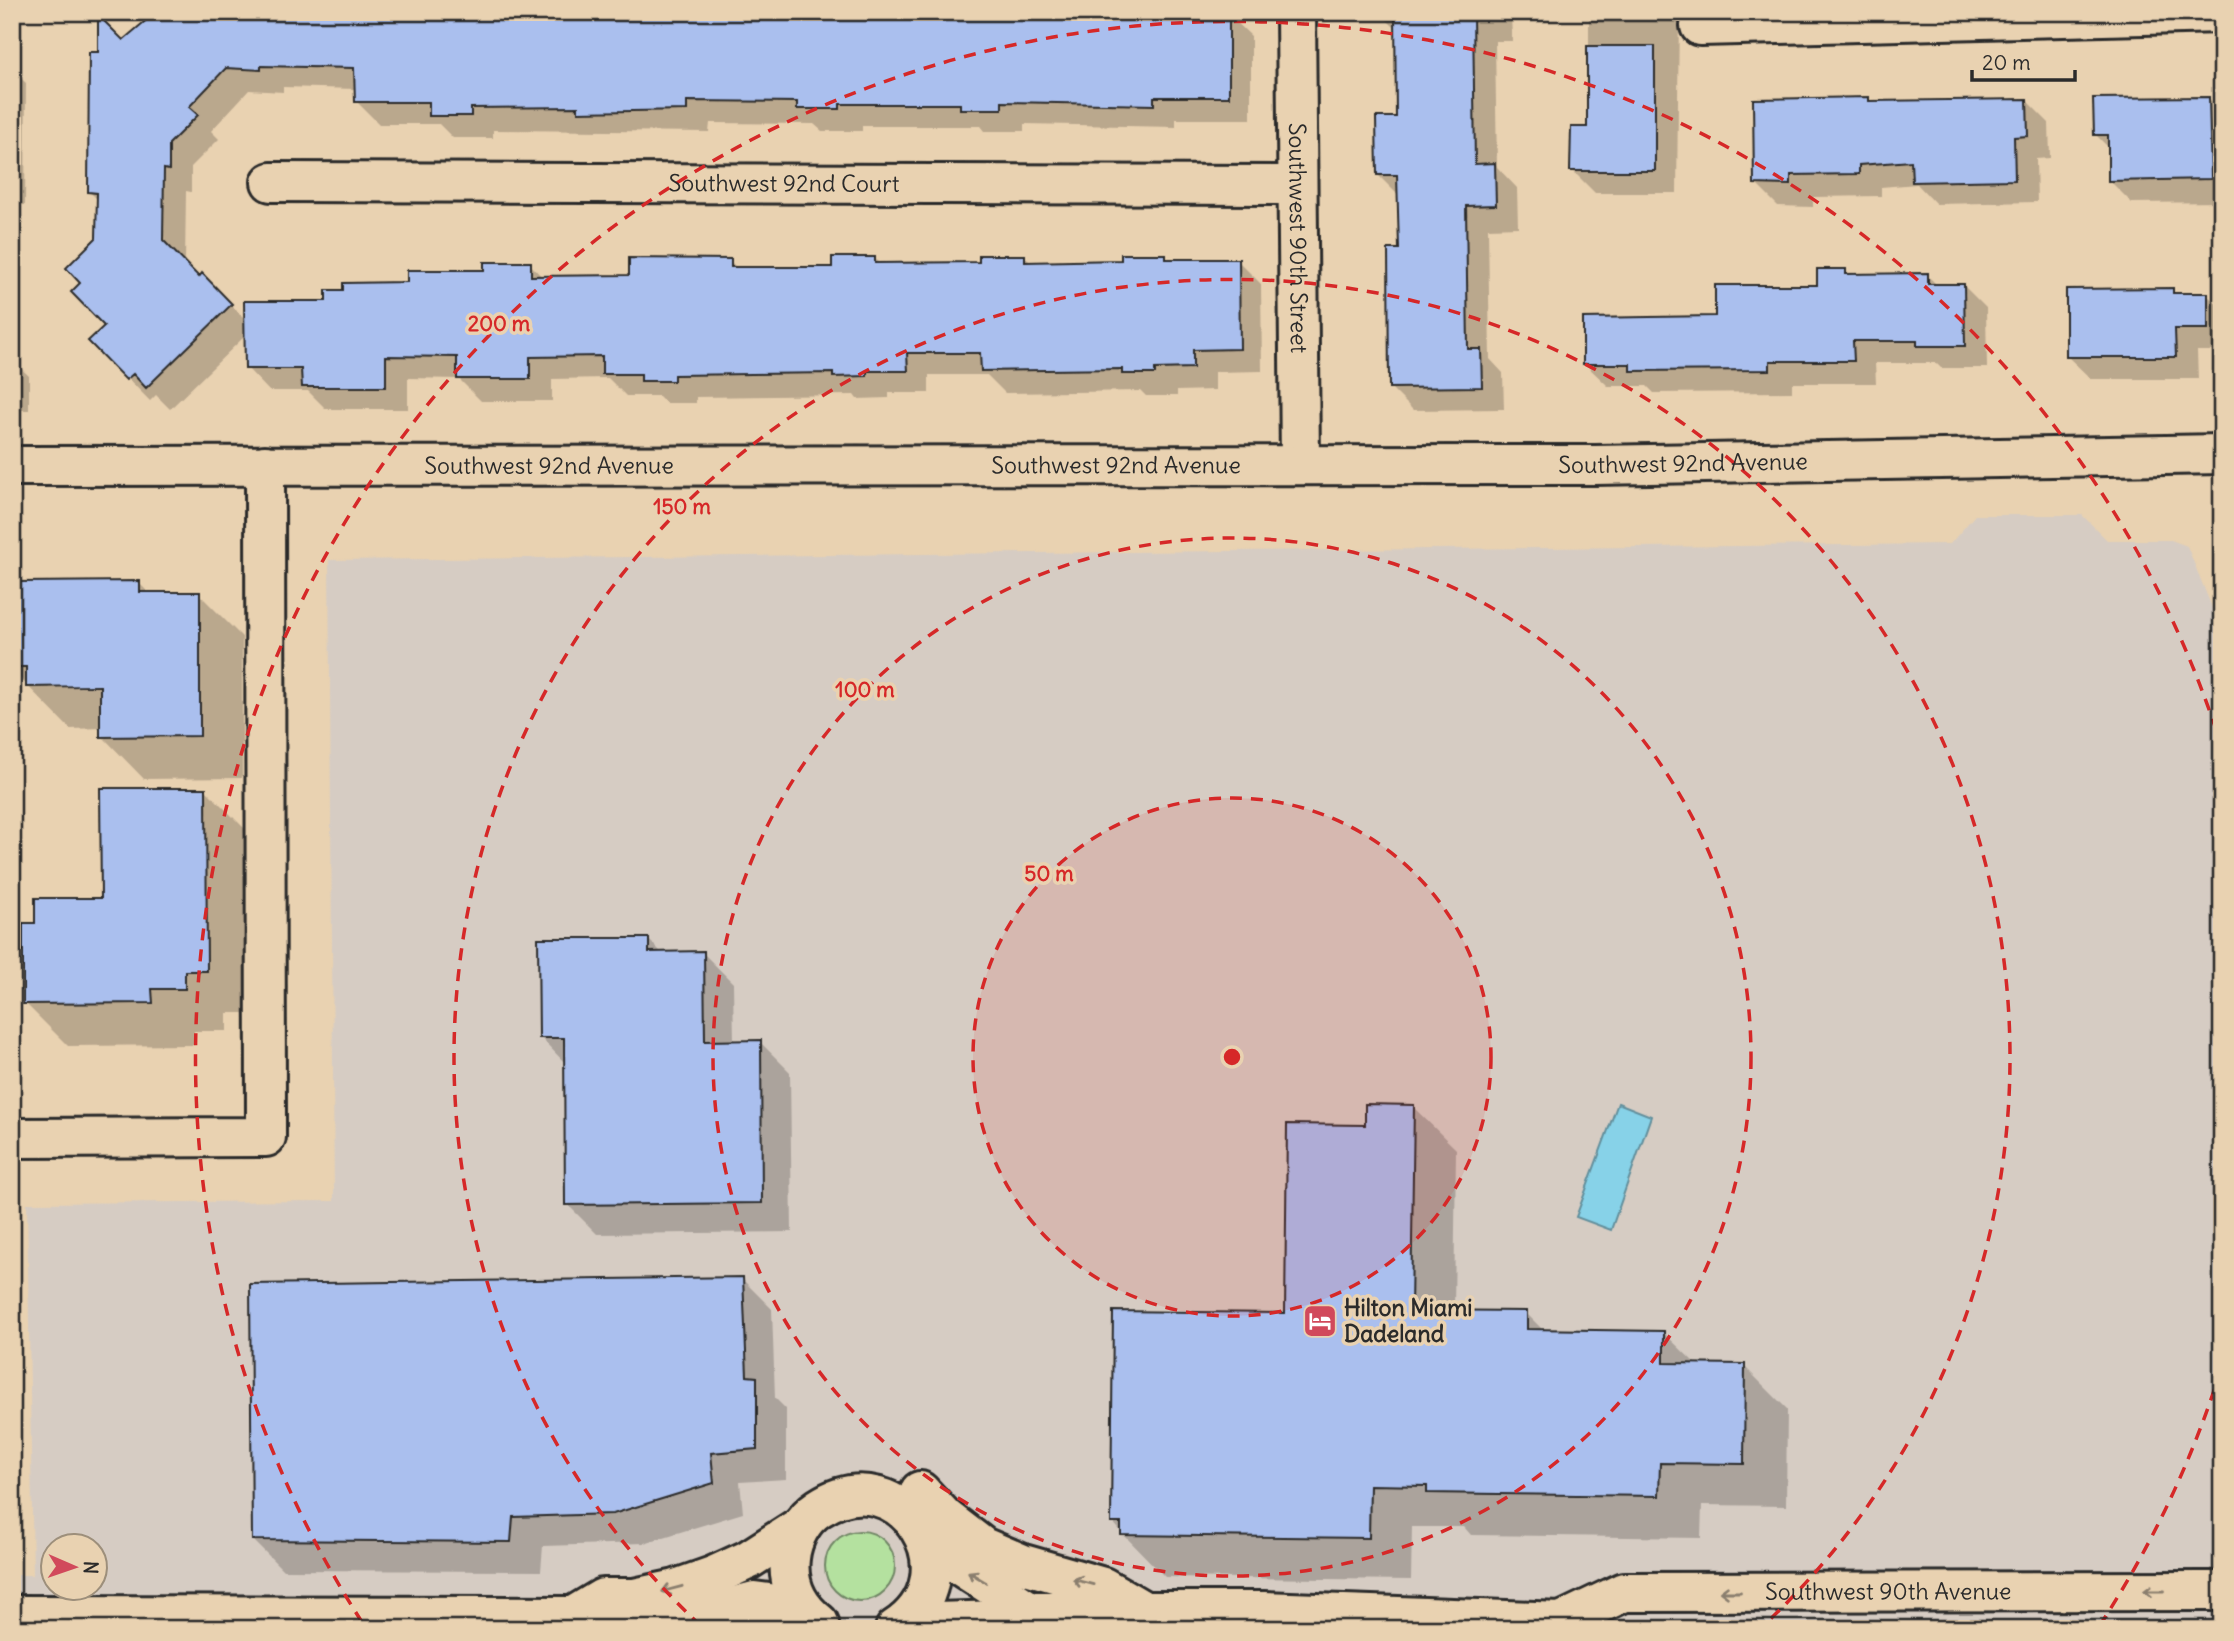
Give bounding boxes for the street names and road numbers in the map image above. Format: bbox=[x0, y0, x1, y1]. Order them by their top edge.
street label: Southwest 90th Street bbox=[1283, 123, 1314, 354]
street label: Southwest 92nd Court bbox=[669, 168, 900, 198]
street label: Southwest 92nd Avenue bbox=[1558, 446, 1808, 479]
street label: Southwest 92nd Avenue bbox=[991, 450, 1241, 479]
street label: Southwest 92nd Avenue bbox=[424, 451, 674, 480]
street label: Southwest 90th Avenue bbox=[1765, 1576, 2011, 1606]

